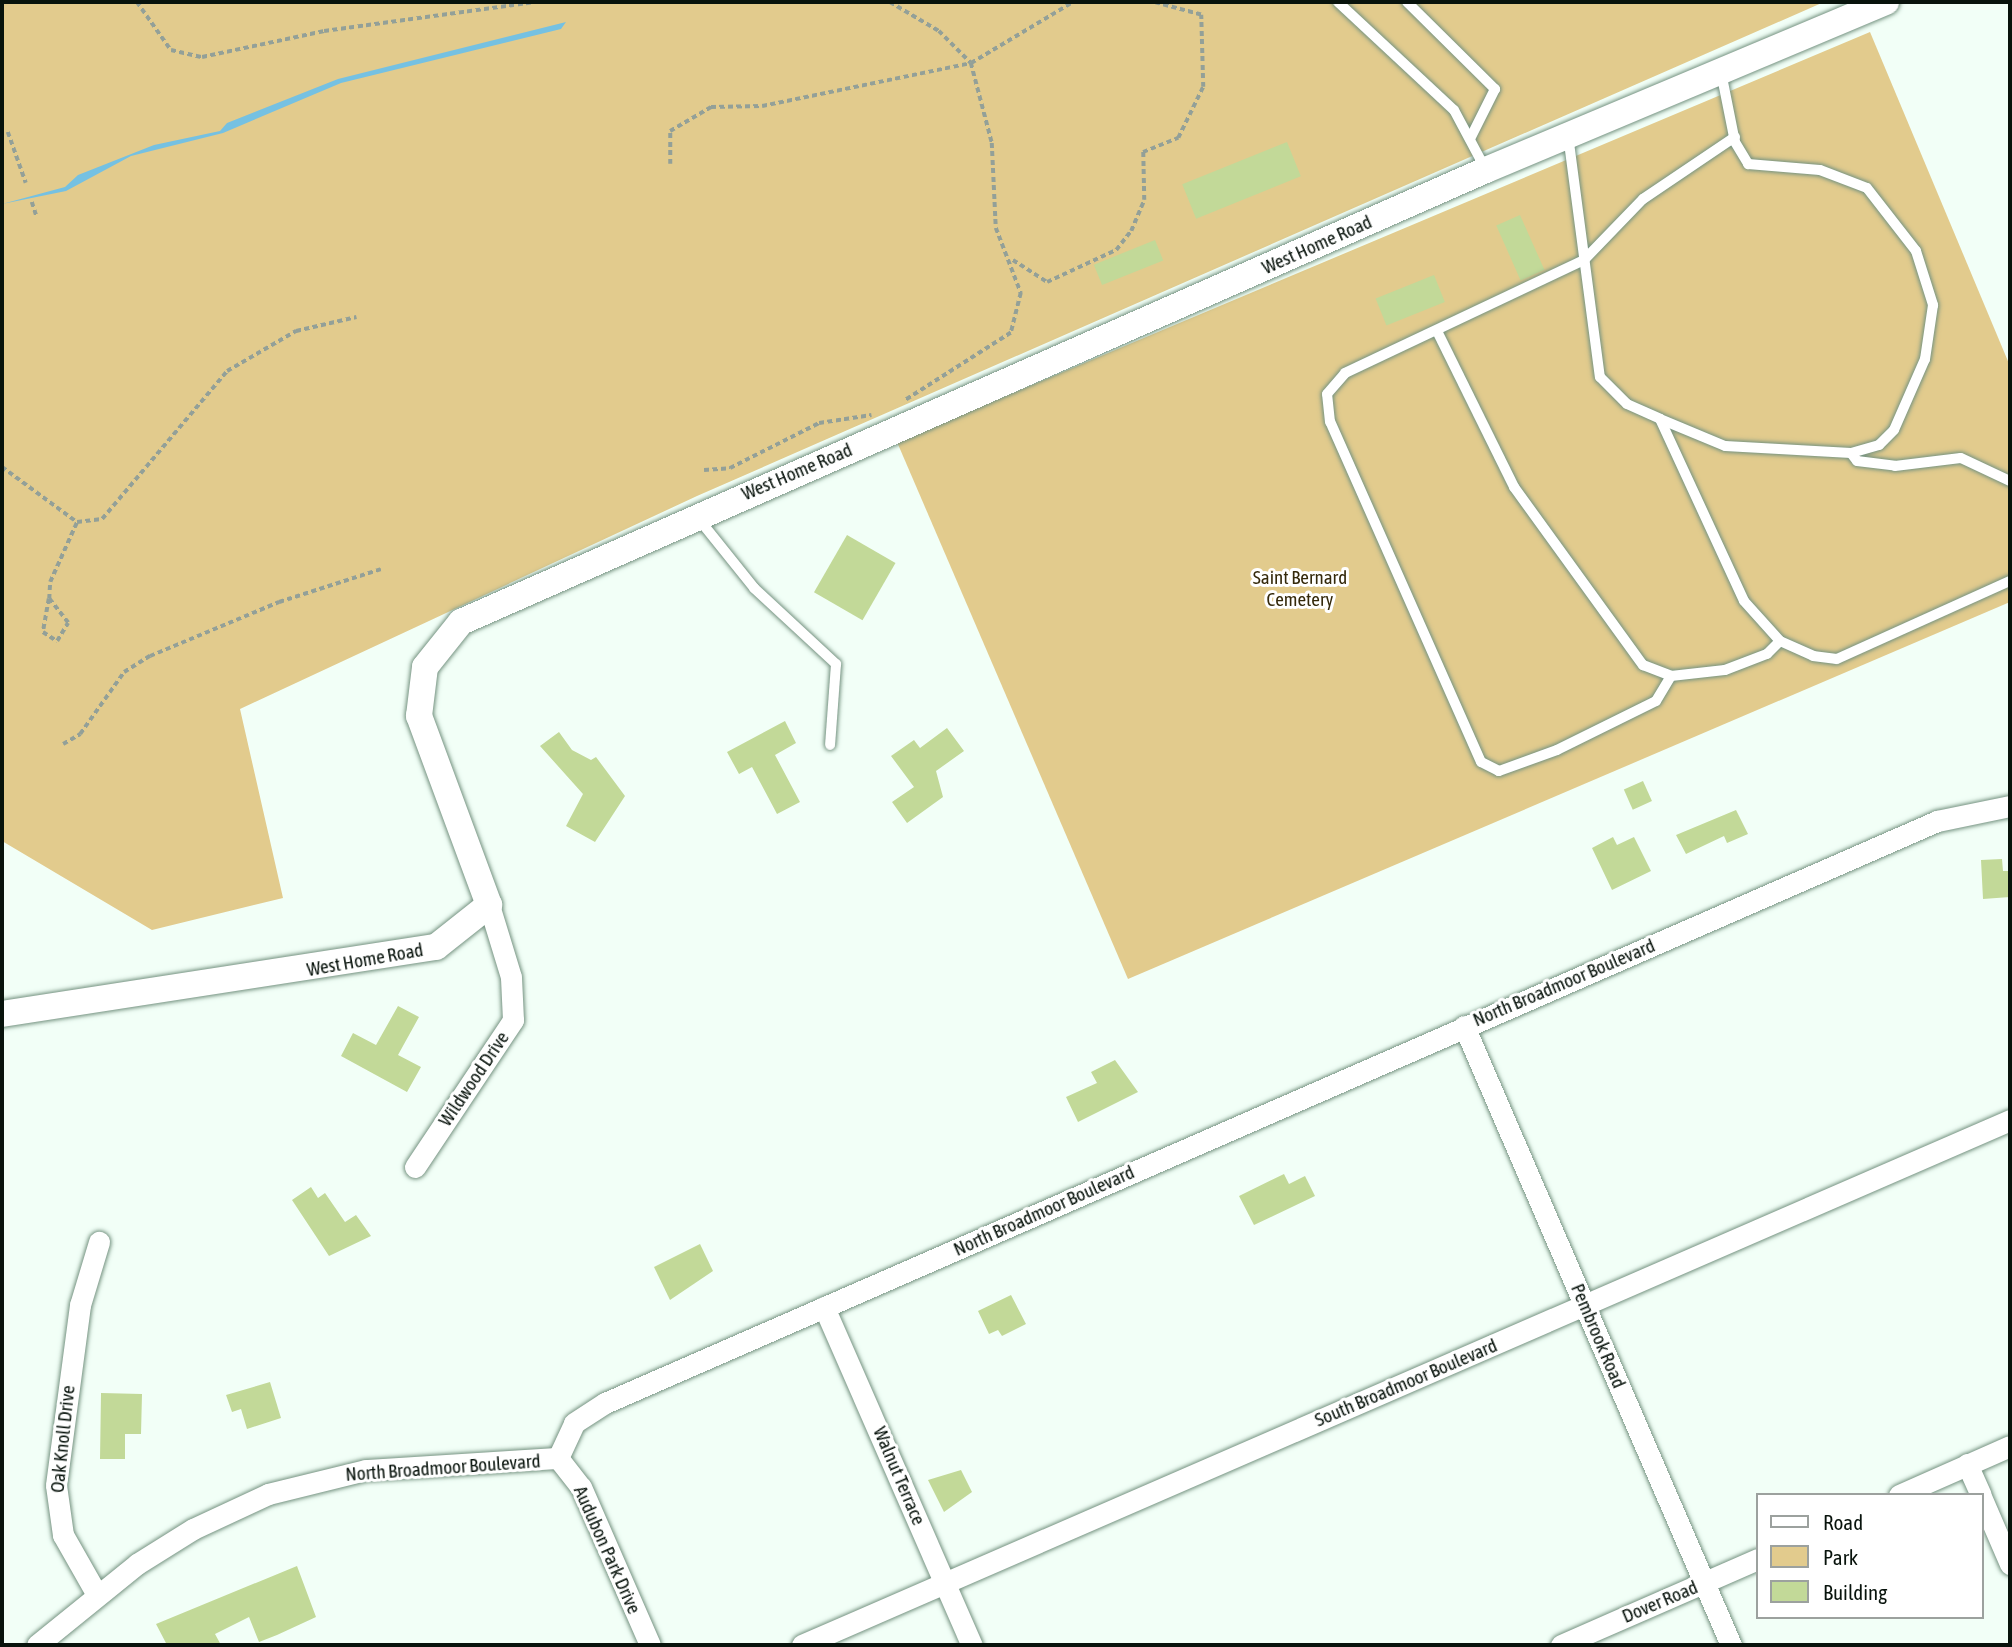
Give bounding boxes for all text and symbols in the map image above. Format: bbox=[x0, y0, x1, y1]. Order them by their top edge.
street label: West Home Road bbox=[1259, 211, 1375, 279]
street label: West Home Road bbox=[738, 438, 856, 506]
park label: Saint Bernard Cemetery bbox=[1253, 567, 1347, 611]
street label: North Broadmoor Boulevard bbox=[1470, 934, 1658, 1032]
street label: West Home Road bbox=[305, 939, 425, 981]
street label: Wildwood Drive bbox=[434, 1027, 514, 1131]
street label: North Broadmoor Boulevard bbox=[950, 1161, 1138, 1261]
street label: Pembrook Road bbox=[1566, 1280, 1630, 1392]
street label: South Broadmoor Boulevard bbox=[1311, 1334, 1501, 1432]
street label: Oak Knoll Drive bbox=[46, 1384, 80, 1494]
street label: Walnut Terrace bbox=[868, 1423, 930, 1529]
street label: North Broadmoor Boulevard bbox=[345, 1450, 541, 1486]
street label: Audubon Park Drive bbox=[569, 1482, 645, 1618]
legend bbox=[1756, 1493, 1984, 1619]
text: Road bbox=[1823, 1510, 1863, 1534]
text: Park bbox=[1823, 1545, 1858, 1569]
street label: Dover Road bbox=[1619, 1576, 1701, 1628]
text: Building bbox=[1823, 1580, 1887, 1604]

